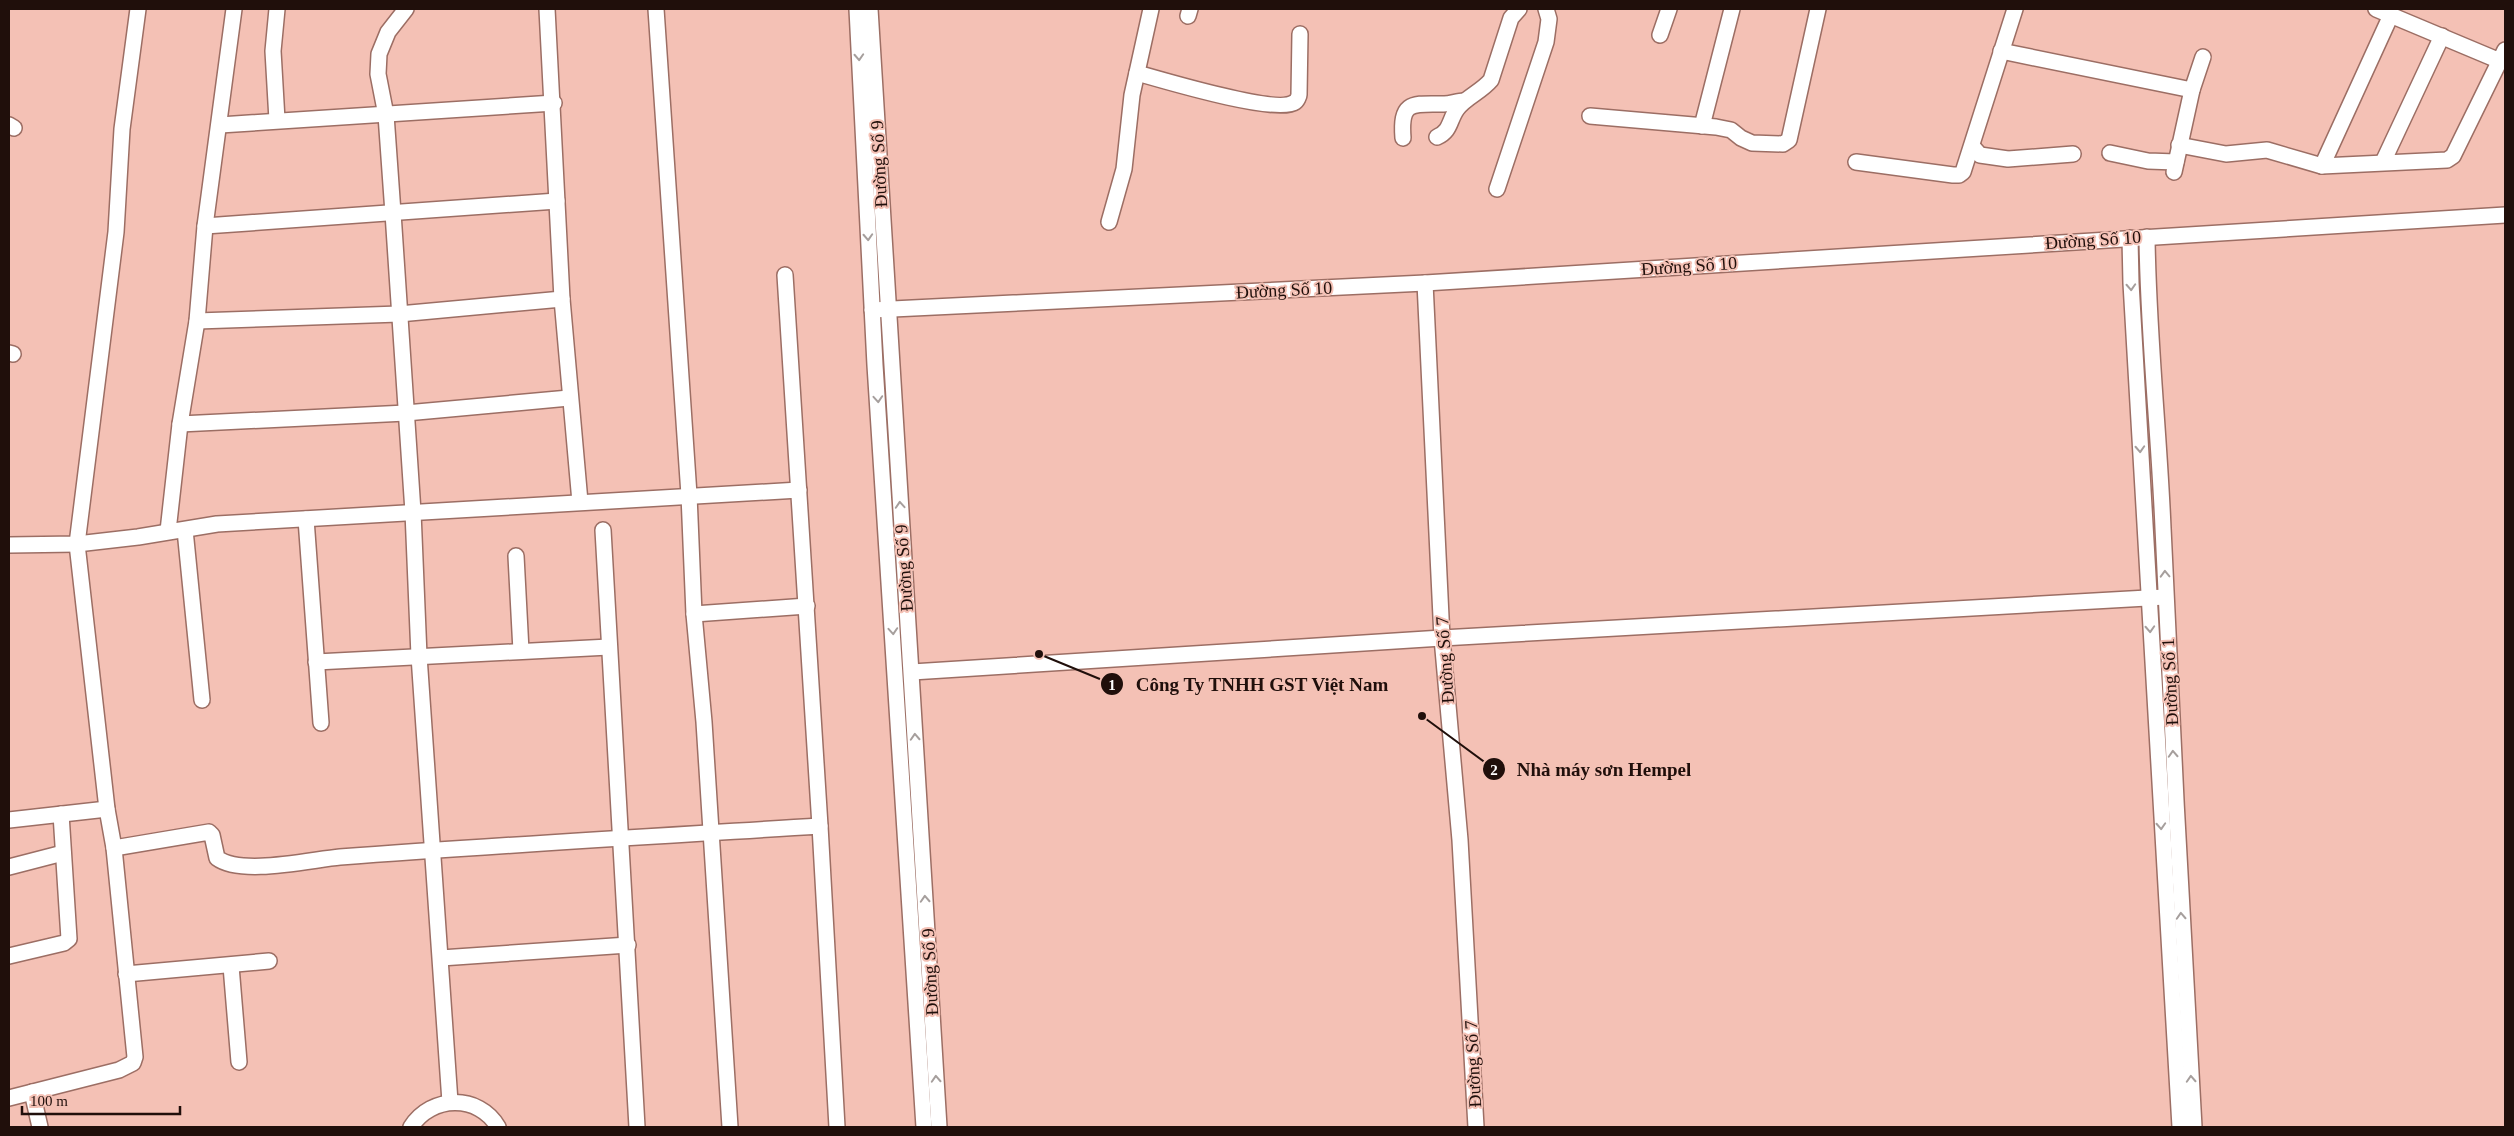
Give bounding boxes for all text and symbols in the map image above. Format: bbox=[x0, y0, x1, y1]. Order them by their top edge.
one-way arrow bbox=[854, 54, 865, 62]
street label: Đường Số 9 bbox=[867, 120, 891, 208]
street label: Đường Số 10 bbox=[2044, 227, 2142, 253]
one-way arrow bbox=[863, 233, 874, 241]
street label: Đường Số 10 bbox=[1640, 253, 1738, 279]
street label: Đường Số 10 bbox=[1235, 277, 1333, 303]
one-way arrow bbox=[2125, 283, 2136, 291]
one-way arrow bbox=[872, 396, 883, 404]
one-way arrow bbox=[2134, 445, 2145, 453]
one-way arrow bbox=[894, 500, 905, 508]
street label: Đường Số 9 bbox=[891, 524, 917, 612]
one-way arrow bbox=[2159, 570, 2170, 578]
street label: Đường Số 7 bbox=[1432, 616, 1458, 704]
one-way arrow bbox=[2145, 625, 2156, 633]
one-way arrow bbox=[888, 628, 899, 636]
street label: Đường Số 1 bbox=[2158, 638, 2182, 726]
callout: Công Ty TNHH GST Việt Nam bbox=[1100, 667, 1398, 701]
text: Công Ty TNHH GST Việt Nam bbox=[1136, 674, 1388, 695]
text: 1 bbox=[1108, 677, 1116, 693]
one-way arrow bbox=[910, 732, 921, 740]
one-way arrow bbox=[2168, 750, 2178, 758]
callout: Nhà máy sơn Hempel bbox=[1481, 752, 1701, 786]
text: Nhà máy sơn Hempel bbox=[1517, 759, 1691, 780]
text: 2 bbox=[1490, 762, 1498, 778]
one-way arrow bbox=[2156, 822, 2167, 830]
one-way arrow bbox=[920, 895, 931, 903]
one-way arrow bbox=[2176, 912, 2187, 920]
street label: Đường Số 9 bbox=[918, 928, 942, 1016]
street label: Đường Số 7 bbox=[1461, 1020, 1485, 1108]
one-way arrow bbox=[931, 1074, 942, 1082]
one-way arrow bbox=[2185, 1074, 2196, 1082]
scale bar bbox=[22, 1084, 180, 1116]
text: 100 m bbox=[30, 1093, 68, 1109]

